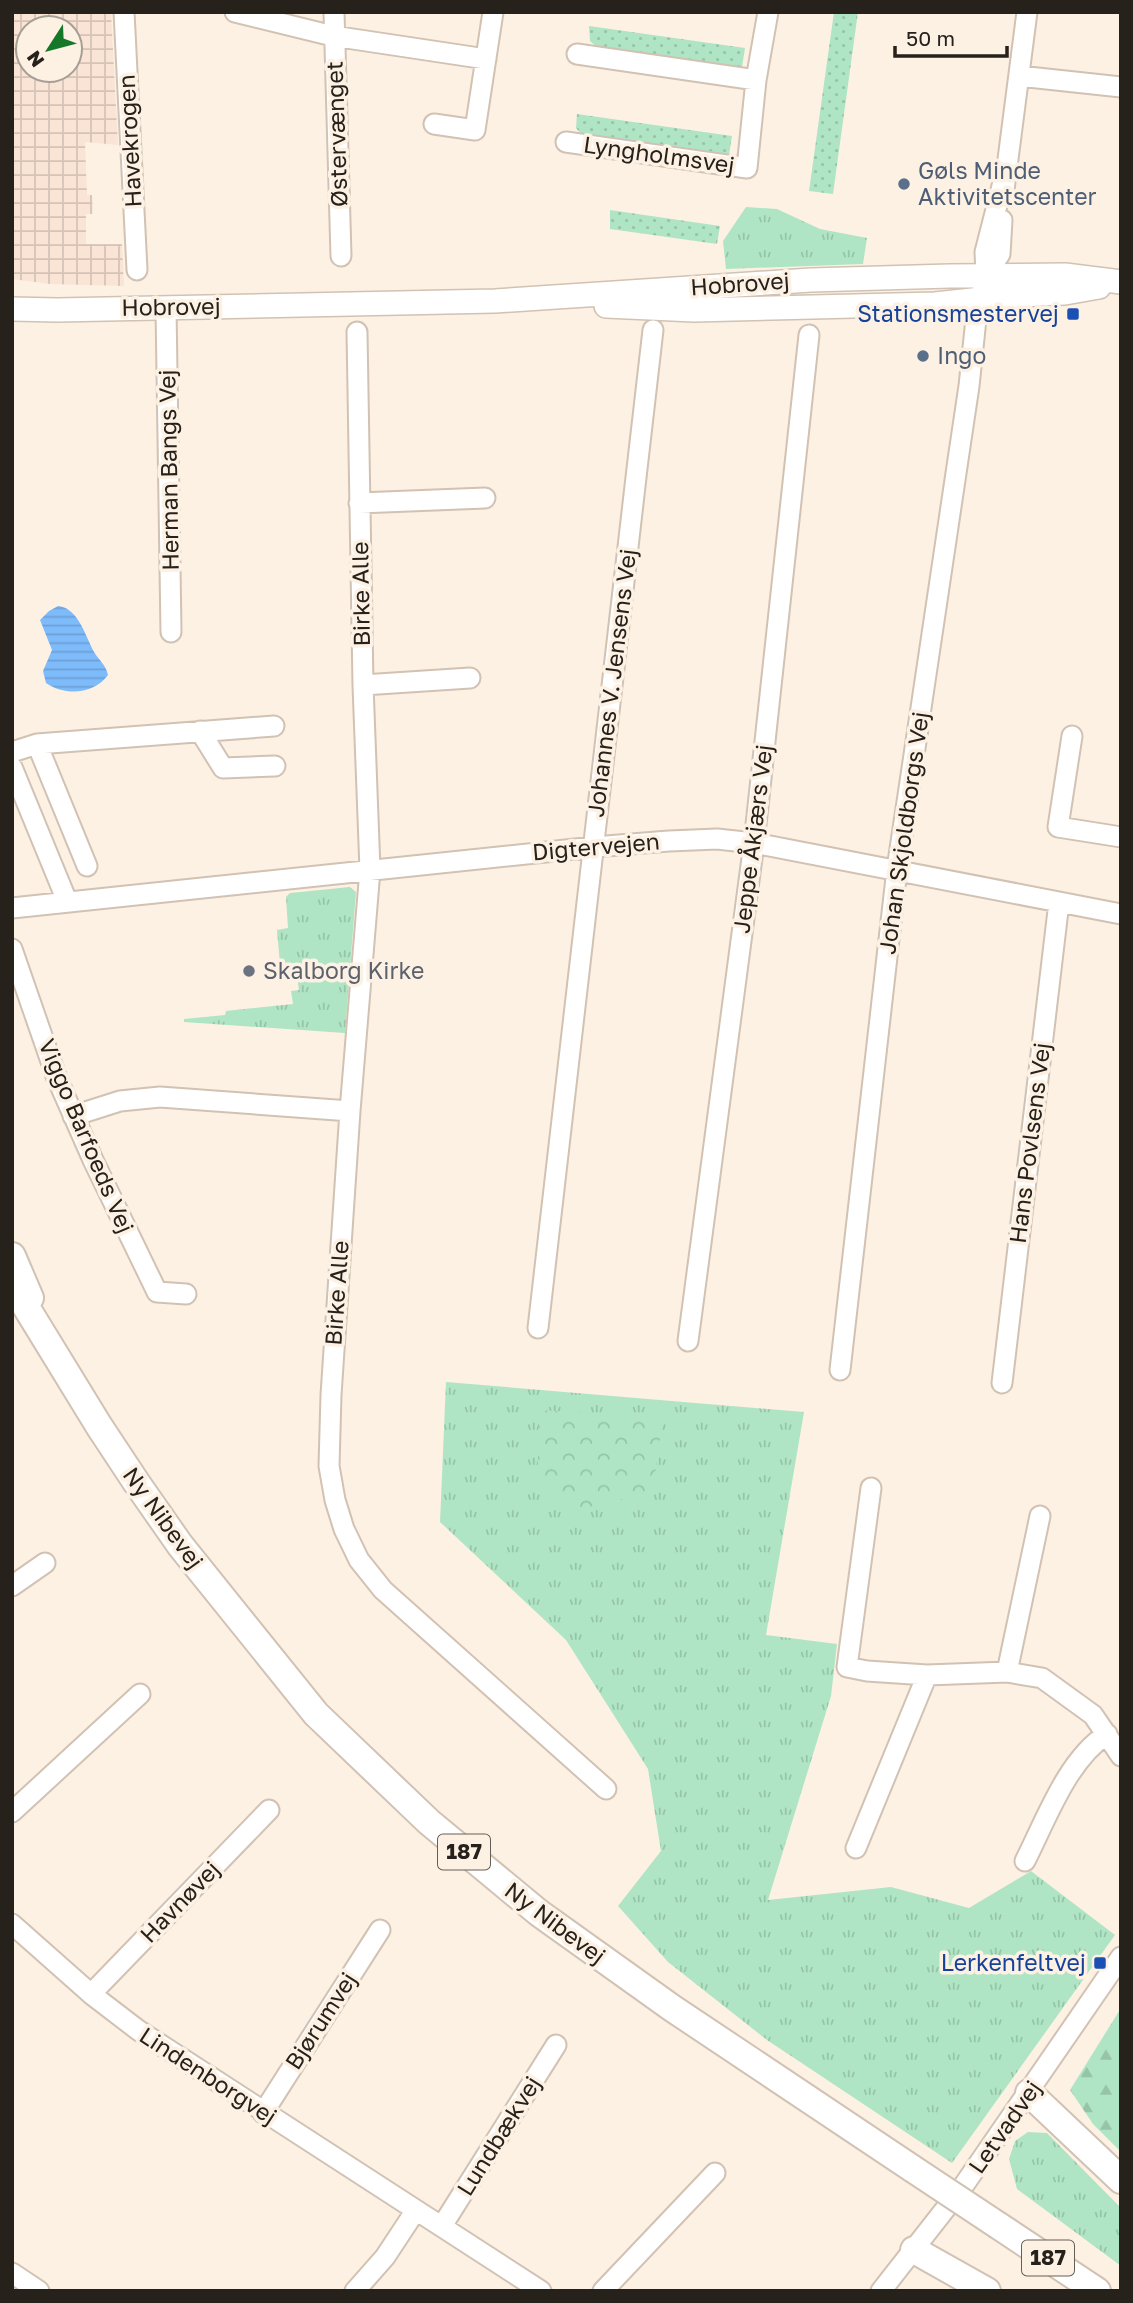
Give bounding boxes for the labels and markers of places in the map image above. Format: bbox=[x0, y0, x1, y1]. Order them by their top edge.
place label: Gøls Minde Aktivitetscenter bbox=[918, 156, 1097, 210]
marker: Gøls Minde Aktivitetscenter bbox=[896, 176, 912, 192]
place label: Stationsmestervej bbox=[857, 299, 1059, 327]
marker: Stationsmestervej bbox=[1065, 306, 1081, 322]
place label: Ingo bbox=[937, 341, 986, 369]
marker: Ingo bbox=[915, 348, 931, 364]
place label: Skalborg Kirke bbox=[263, 956, 424, 984]
marker: Skalborg Kirke bbox=[241, 963, 257, 979]
place label: Lerkenfeltvej bbox=[941, 1948, 1086, 1976]
marker: Lerkenfeltvej bbox=[1092, 1955, 1108, 1971]

